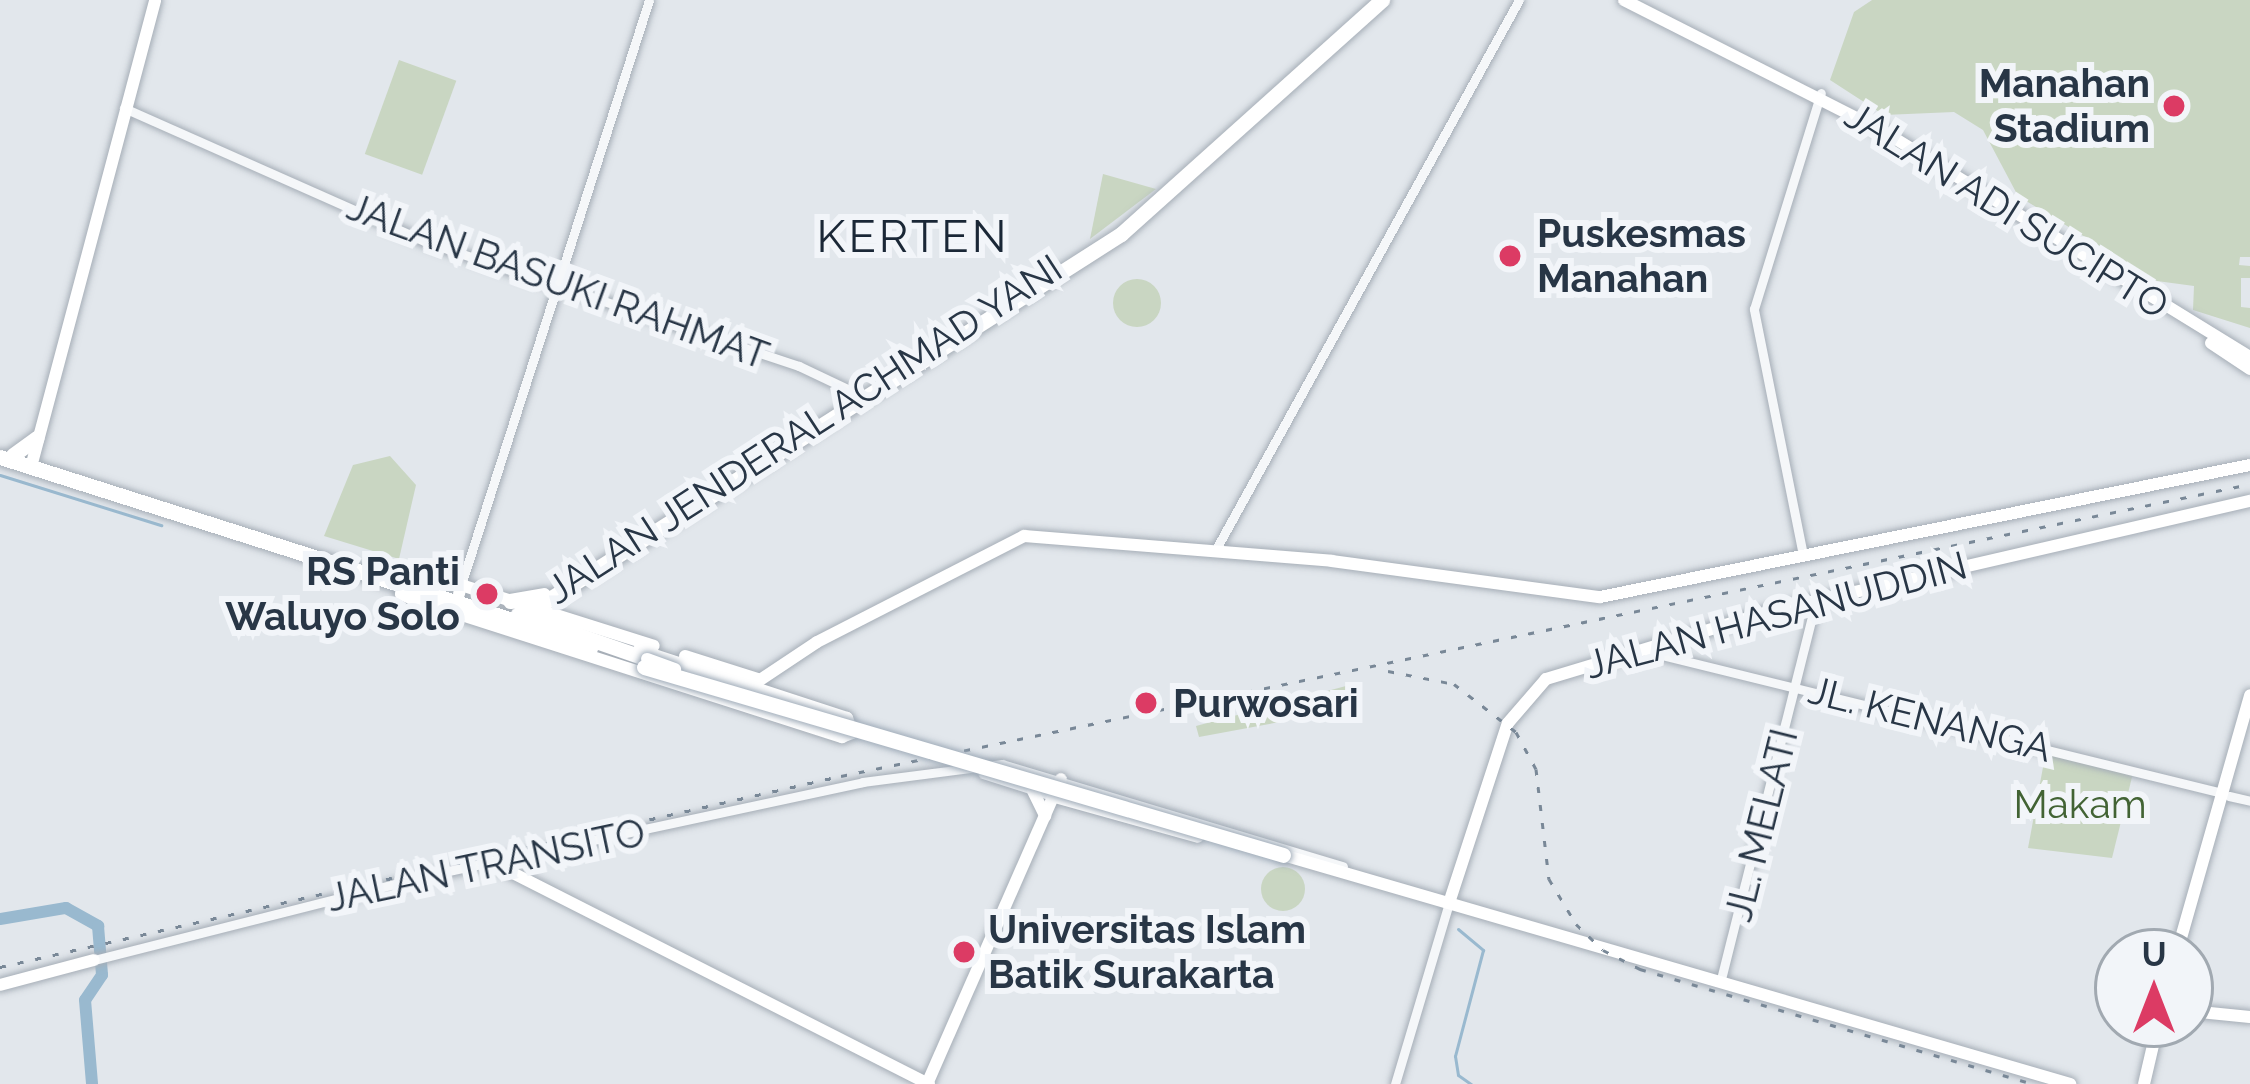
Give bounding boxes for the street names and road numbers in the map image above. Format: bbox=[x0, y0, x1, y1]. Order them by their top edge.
street label: JALAN ADI SUCIPTO bbox=[1836, 91, 2178, 329]
street label: JALAN BASUKI RAHMAT bbox=[341, 183, 775, 379]
street label: JALAN JENDERAL ACHMAD YANI bbox=[535, 243, 1073, 615]
street label: JALAN HASANUDDIN bbox=[1580, 542, 1972, 688]
street label: JL. KENANGA bbox=[1804, 666, 2056, 772]
street label: JL. MELATI bbox=[1715, 724, 1807, 926]
street label: JALAN TRANSITO bbox=[322, 808, 650, 922]

